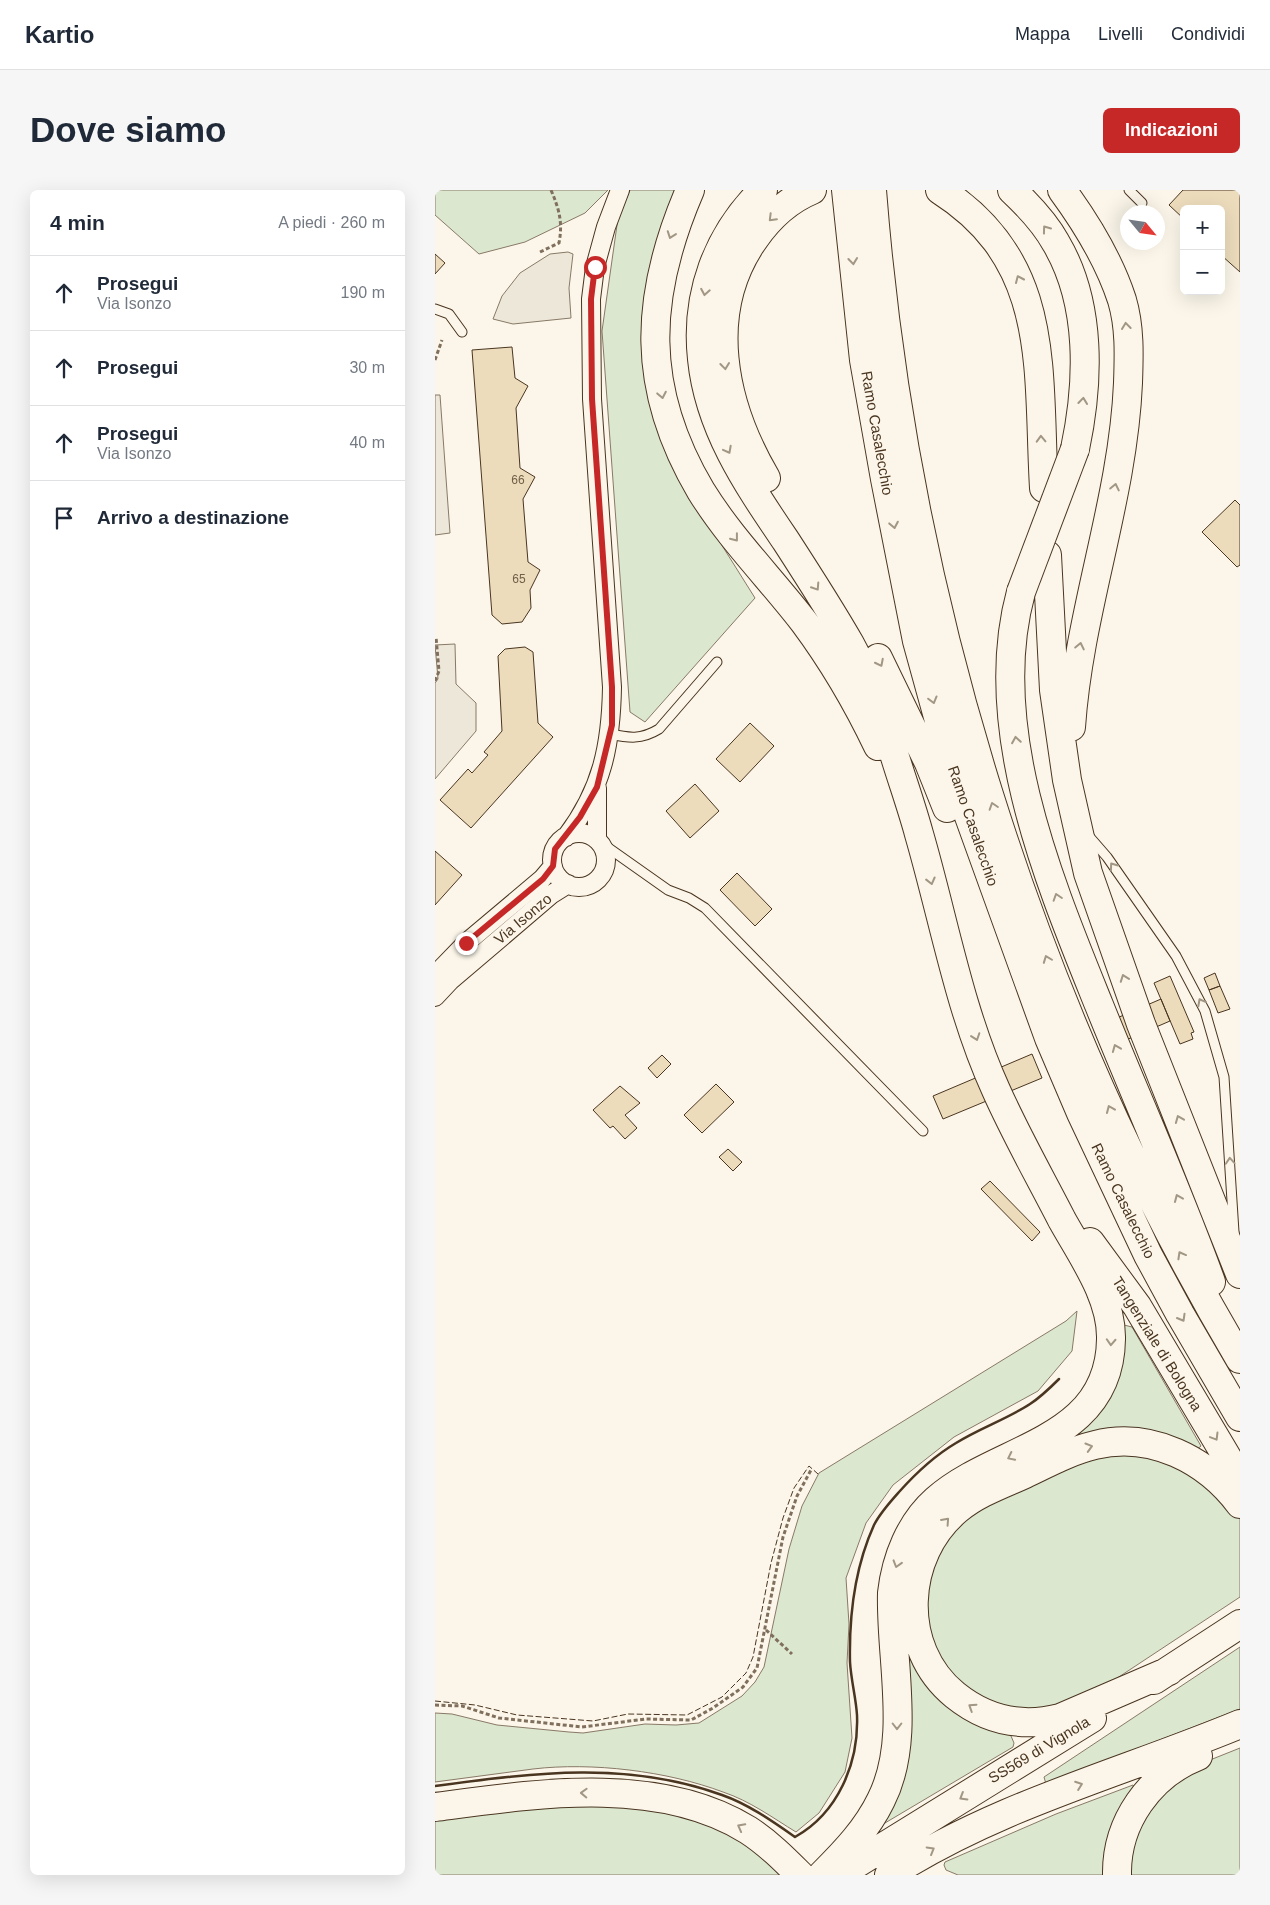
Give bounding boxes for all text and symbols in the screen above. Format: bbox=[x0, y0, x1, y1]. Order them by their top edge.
text: Kartio bbox=[25, 21, 94, 48]
text: Mappa bbox=[1015, 24, 1070, 44]
text: Livelli bbox=[1098, 24, 1143, 44]
text: Condividi bbox=[1171, 24, 1245, 44]
button: Indicazioni bbox=[1103, 108, 1240, 153]
text: Dove siamo bbox=[30, 110, 226, 149]
north arrow bbox=[1120, 205, 1165, 250]
map controls bbox=[1180, 205, 1225, 295]
button: + bbox=[1180, 205, 1225, 250]
text: 4 min bbox=[50, 211, 105, 234]
one-way arrow bbox=[769, 212, 778, 221]
text: A piedi · 260 m bbox=[278, 214, 385, 231]
one-way arrow bbox=[1044, 226, 1052, 235]
one-way arrow bbox=[667, 230, 677, 239]
button: − bbox=[1180, 250, 1225, 295]
route start bbox=[584, 256, 607, 279]
one-way arrow bbox=[847, 257, 858, 265]
text: Prosegui bbox=[97, 273, 178, 294]
one-way arrow bbox=[1015, 275, 1025, 284]
icon: ahead bbox=[50, 279, 78, 307]
text: 190 m bbox=[341, 284, 385, 301]
one-way arrow bbox=[701, 287, 711, 296]
text: Via Isonzo bbox=[97, 295, 171, 312]
one-way arrow bbox=[1121, 321, 1132, 329]
icon: ahead bbox=[50, 354, 78, 382]
text: Prosegui bbox=[97, 357, 178, 378]
text: 30 m bbox=[349, 359, 385, 376]
one-way arrow bbox=[719, 363, 730, 371]
street label: Ramo Casalecchio bbox=[858, 369, 897, 496]
one-way arrow bbox=[656, 391, 667, 400]
one-way arrow bbox=[1077, 397, 1088, 405]
text: Prosegui bbox=[97, 423, 178, 444]
icon: ahead bbox=[50, 429, 78, 457]
text: 40 m bbox=[349, 434, 385, 451]
one-way arrow bbox=[1036, 435, 1047, 443]
one-way arrow bbox=[722, 444, 732, 453]
text: Via Isonzo bbox=[97, 445, 171, 462]
house number: 66 bbox=[511, 473, 525, 487]
one-way arrow bbox=[1109, 482, 1120, 491]
icon: arrive bbox=[50, 504, 78, 532]
text: Arrivo a destinazione bbox=[97, 507, 289, 528]
one-way arrow bbox=[889, 520, 899, 529]
one-way arrow bbox=[730, 533, 739, 542]
house number: 65 bbox=[512, 572, 526, 586]
one-way arrow bbox=[809, 581, 819, 590]
one-way arrow bbox=[1075, 641, 1085, 650]
one-way arrow bbox=[874, 657, 884, 666]
one-way arrow bbox=[928, 696, 938, 704]
one-way arrow bbox=[1012, 735, 1022, 744]
street label: Ramo Casalecchio bbox=[945, 764, 1002, 888]
one-way arrow bbox=[989, 802, 999, 810]
one-way arrow bbox=[1110, 862, 1119, 871]
one-way arrow bbox=[925, 877, 936, 886]
street label: Via Isonzo bbox=[490, 890, 555, 948]
one-way arrow bbox=[1053, 893, 1063, 901]
route end bbox=[455, 932, 478, 955]
one-way arrow bbox=[1043, 955, 1054, 964]
one-way arrow bbox=[1120, 974, 1130, 983]
one-way arrow bbox=[1197, 999, 1207, 1008]
one-way arrow bbox=[970, 1033, 980, 1041]
one-way arrow bbox=[1112, 1044, 1122, 1053]
one-way arrow bbox=[1105, 1105, 1116, 1114]
one-way arrow bbox=[1175, 1115, 1186, 1124]
street label: Ramo Casalecchio bbox=[1088, 1140, 1159, 1261]
one-way arrow bbox=[1224, 1157, 1235, 1165]
one-way arrow bbox=[1174, 1194, 1185, 1203]
one-way arrow bbox=[1177, 1251, 1187, 1260]
street label: Tangenziale di Bologna bbox=[1109, 1273, 1206, 1415]
one-way arrow bbox=[1176, 1312, 1186, 1321]
one-way arrow bbox=[1105, 1338, 1116, 1346]
one-way arrow bbox=[1208, 1431, 1218, 1440]
one-way arrow bbox=[1084, 1442, 1092, 1452]
one-way arrow bbox=[1007, 1451, 1016, 1462]
one-way arrow bbox=[940, 1518, 949, 1527]
one-way arrow bbox=[893, 1560, 903, 1568]
one-way arrow bbox=[968, 1703, 977, 1713]
street label: SS569 di Vignola bbox=[985, 1712, 1093, 1786]
one-way arrow bbox=[892, 1722, 902, 1730]
one-way arrow bbox=[1074, 1781, 1083, 1791]
one-way arrow bbox=[580, 1787, 588, 1798]
one-way arrow bbox=[960, 1790, 969, 1800]
one-way arrow bbox=[737, 1823, 746, 1833]
one-way arrow bbox=[925, 1846, 934, 1856]

